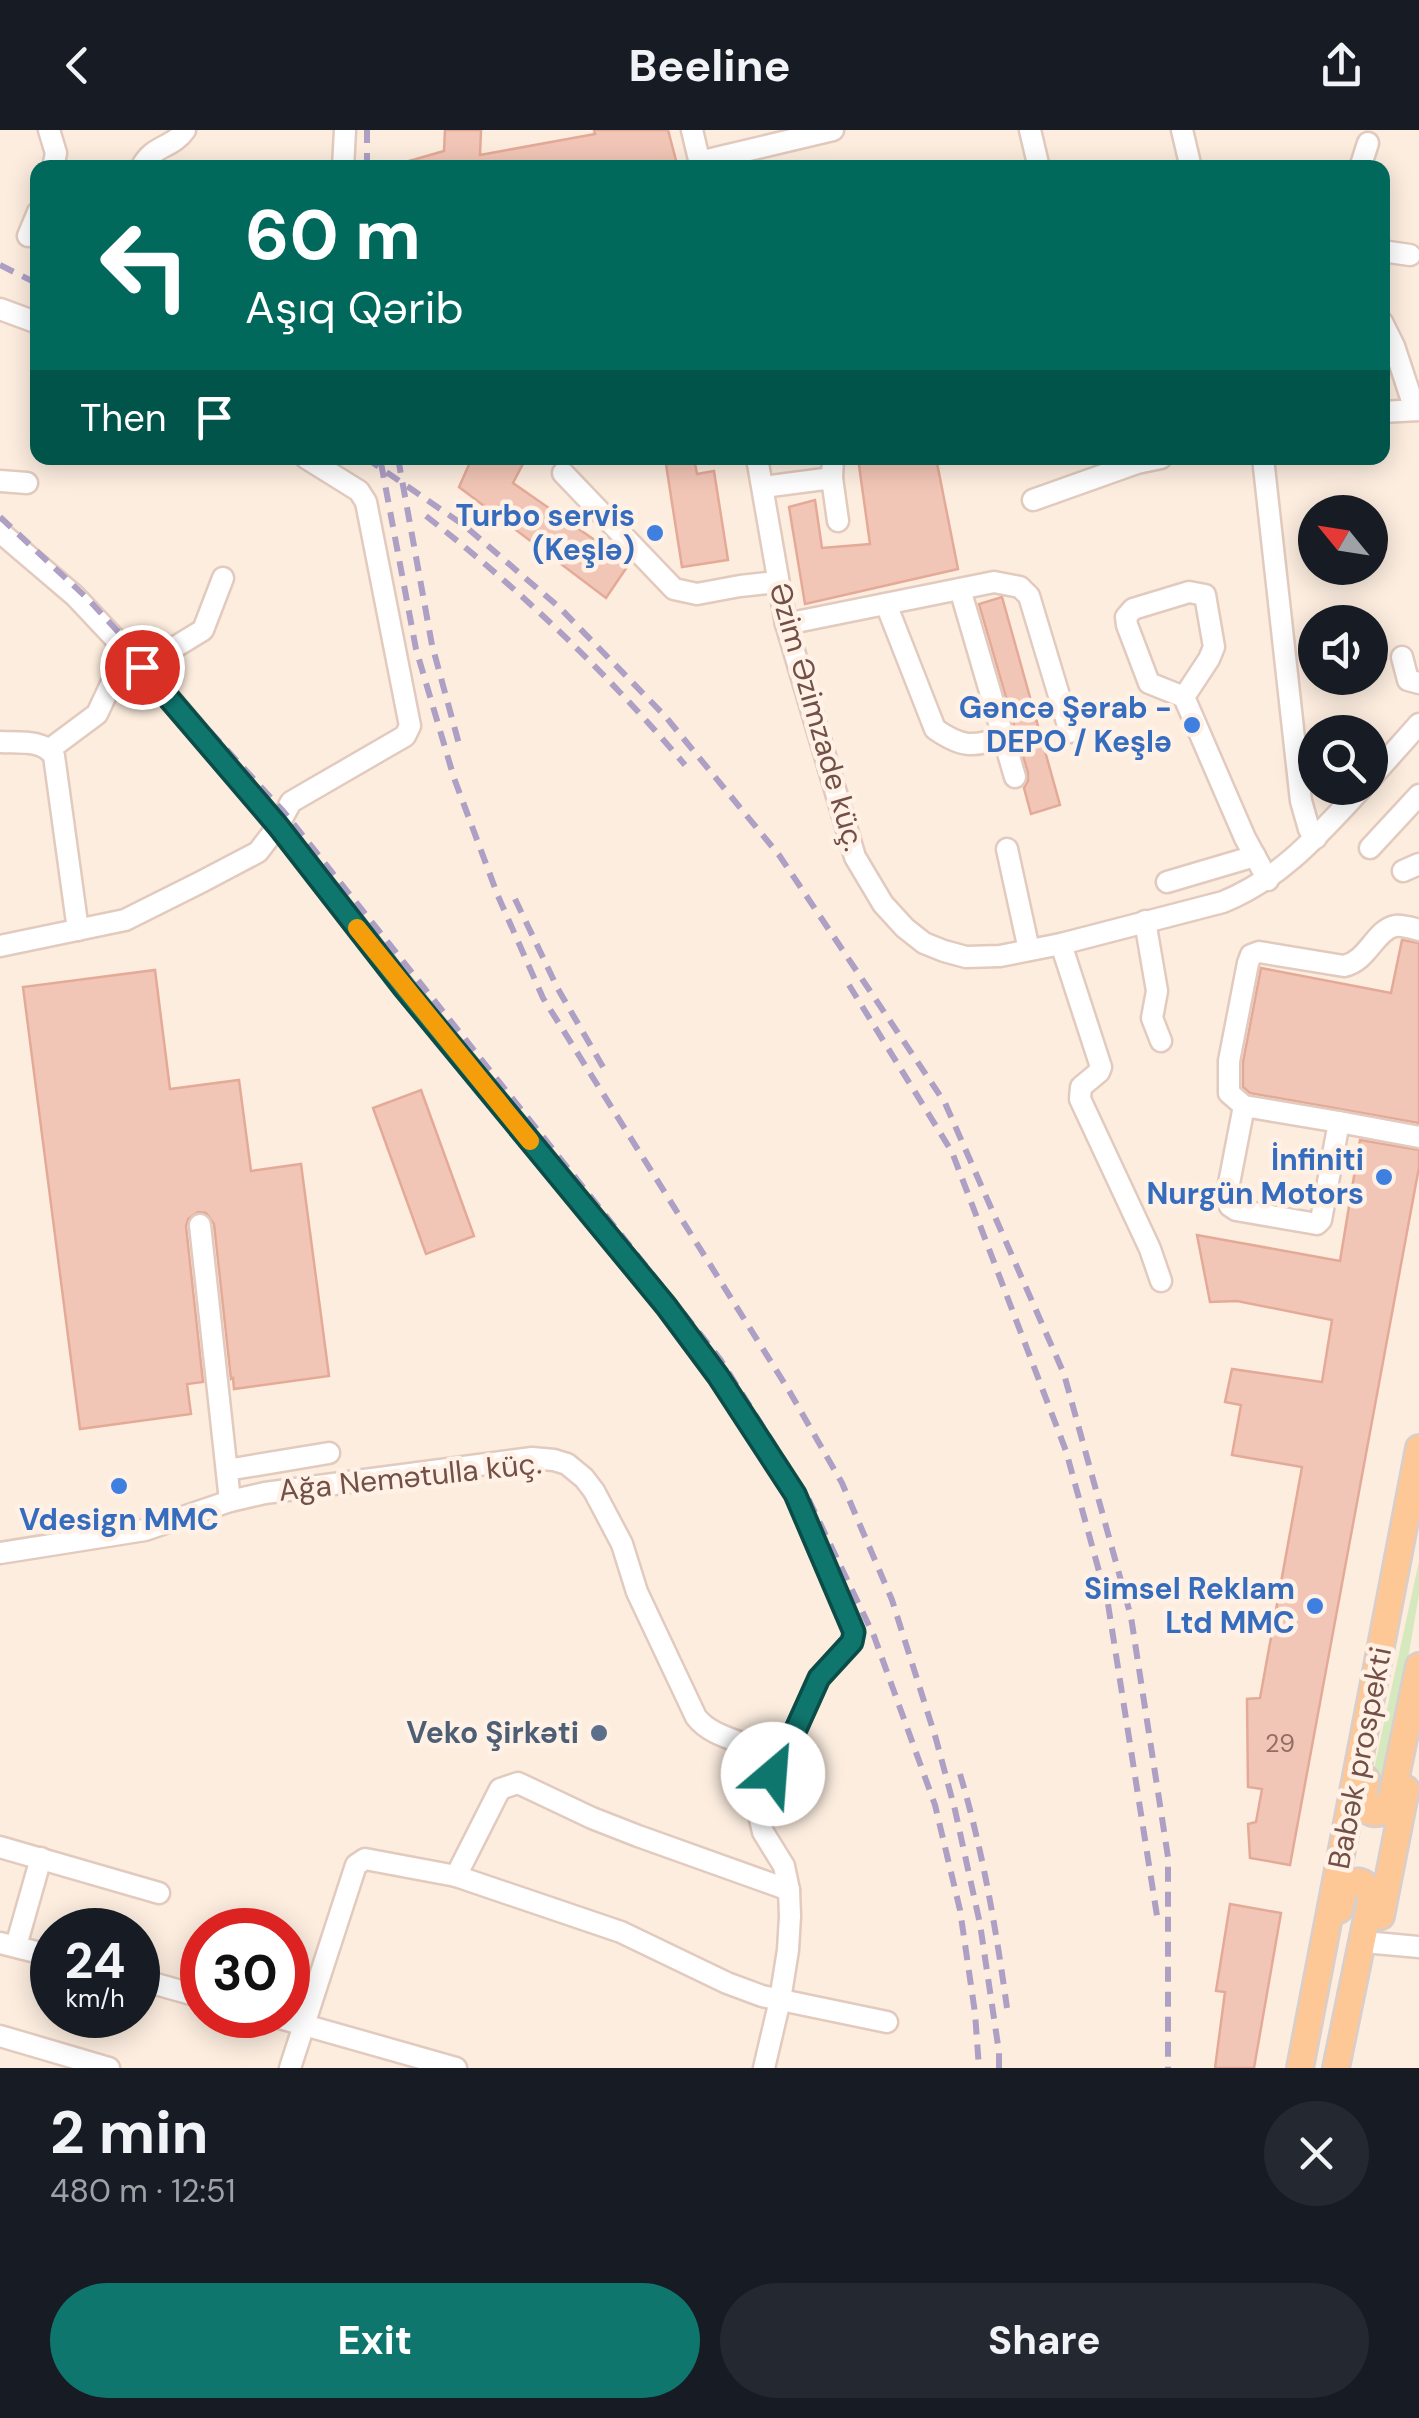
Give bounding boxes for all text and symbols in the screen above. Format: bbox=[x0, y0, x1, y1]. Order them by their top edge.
text: Beeline bbox=[628, 36, 791, 95]
icon: back bbox=[50, 38, 105, 93]
icon: share bbox=[1314, 38, 1369, 93]
text: 60 m bbox=[245, 190, 421, 281]
icon: left bbox=[80, 200, 210, 330]
text: Aşıq Qərib bbox=[245, 278, 464, 337]
icon: arrive bbox=[187, 390, 242, 445]
text: Then bbox=[80, 393, 167, 443]
north arrow bbox=[1298, 495, 1388, 585]
map controls bbox=[1298, 495, 1388, 805]
place label: Turbo servis (Keşlə) bbox=[455, 496, 635, 569]
marker: Turbo servis (Keşlə) bbox=[644, 522, 666, 544]
street label: Əzim Əzimzade küç. bbox=[761, 578, 874, 855]
button: sound bbox=[1298, 605, 1388, 695]
pin bbox=[100, 625, 185, 710]
icon: arrive bbox=[115, 640, 170, 695]
place label: Gəncə Şərab - DEPO / Keşlə bbox=[959, 688, 1172, 761]
marker: Gəncə Şərab - DEPO / Keşlə bbox=[1181, 714, 1203, 736]
button: search bbox=[1298, 715, 1388, 805]
place label: İnfiniti Nurgün Motors bbox=[1146, 1140, 1364, 1213]
marker: İnfiniti Nurgün Motors bbox=[1373, 1166, 1395, 1188]
street label: Ağa Nemətulla küç. bbox=[277, 1443, 543, 1510]
marker: Vdesign MMC bbox=[108, 1475, 130, 1497]
place label: Vdesign MMC bbox=[19, 1500, 219, 1539]
place label: Simsel Reklam Ltd MMC bbox=[1084, 1569, 1295, 1642]
marker: Simsel Reklam Ltd MMC bbox=[1304, 1595, 1326, 1617]
street label: Babək prospekti bbox=[1319, 1644, 1400, 1872]
place label: Veko Şirkəti bbox=[406, 1713, 579, 1752]
marker: Veko Şirkəti bbox=[588, 1722, 610, 1744]
position arrow bbox=[721, 1722, 825, 1826]
house number: 29 bbox=[1265, 1727, 1295, 1760]
speed limit sign: 30 bbox=[180, 1908, 310, 2038]
text: 24 bbox=[65, 1928, 126, 1994]
text: km/h bbox=[65, 1982, 125, 2015]
text: 2 min bbox=[50, 2093, 209, 2172]
button: close bbox=[1264, 2101, 1369, 2206]
text: 480 m · 12:51 bbox=[50, 2170, 236, 2212]
button: Exit bbox=[50, 2283, 700, 2398]
button: Share bbox=[720, 2283, 1369, 2398]

